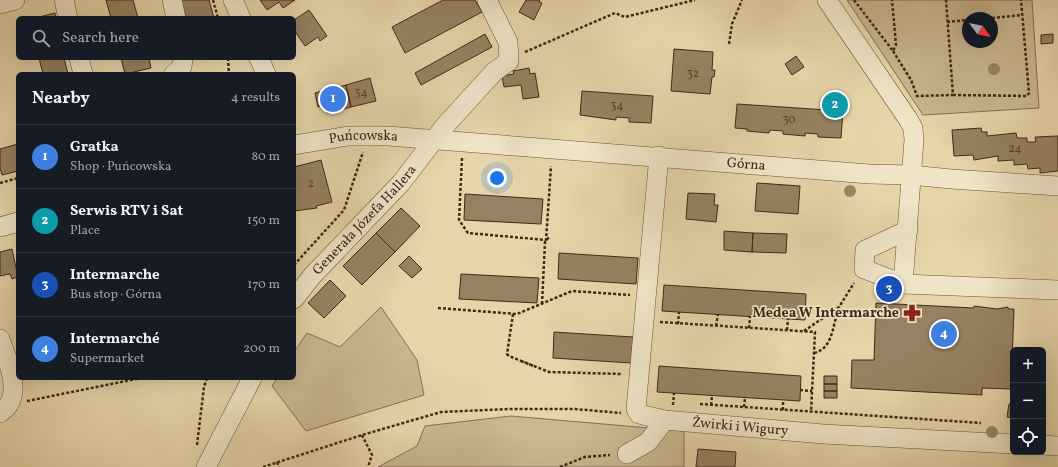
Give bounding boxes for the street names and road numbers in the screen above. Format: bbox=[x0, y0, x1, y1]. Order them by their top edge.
street label: Puńcowska bbox=[327, 127, 399, 149]
street label: Górna bbox=[726, 153, 766, 175]
street label: Generała Józefa Hallera bbox=[308, 161, 421, 279]
street label: Żwirki i Wigury bbox=[691, 413, 790, 440]

